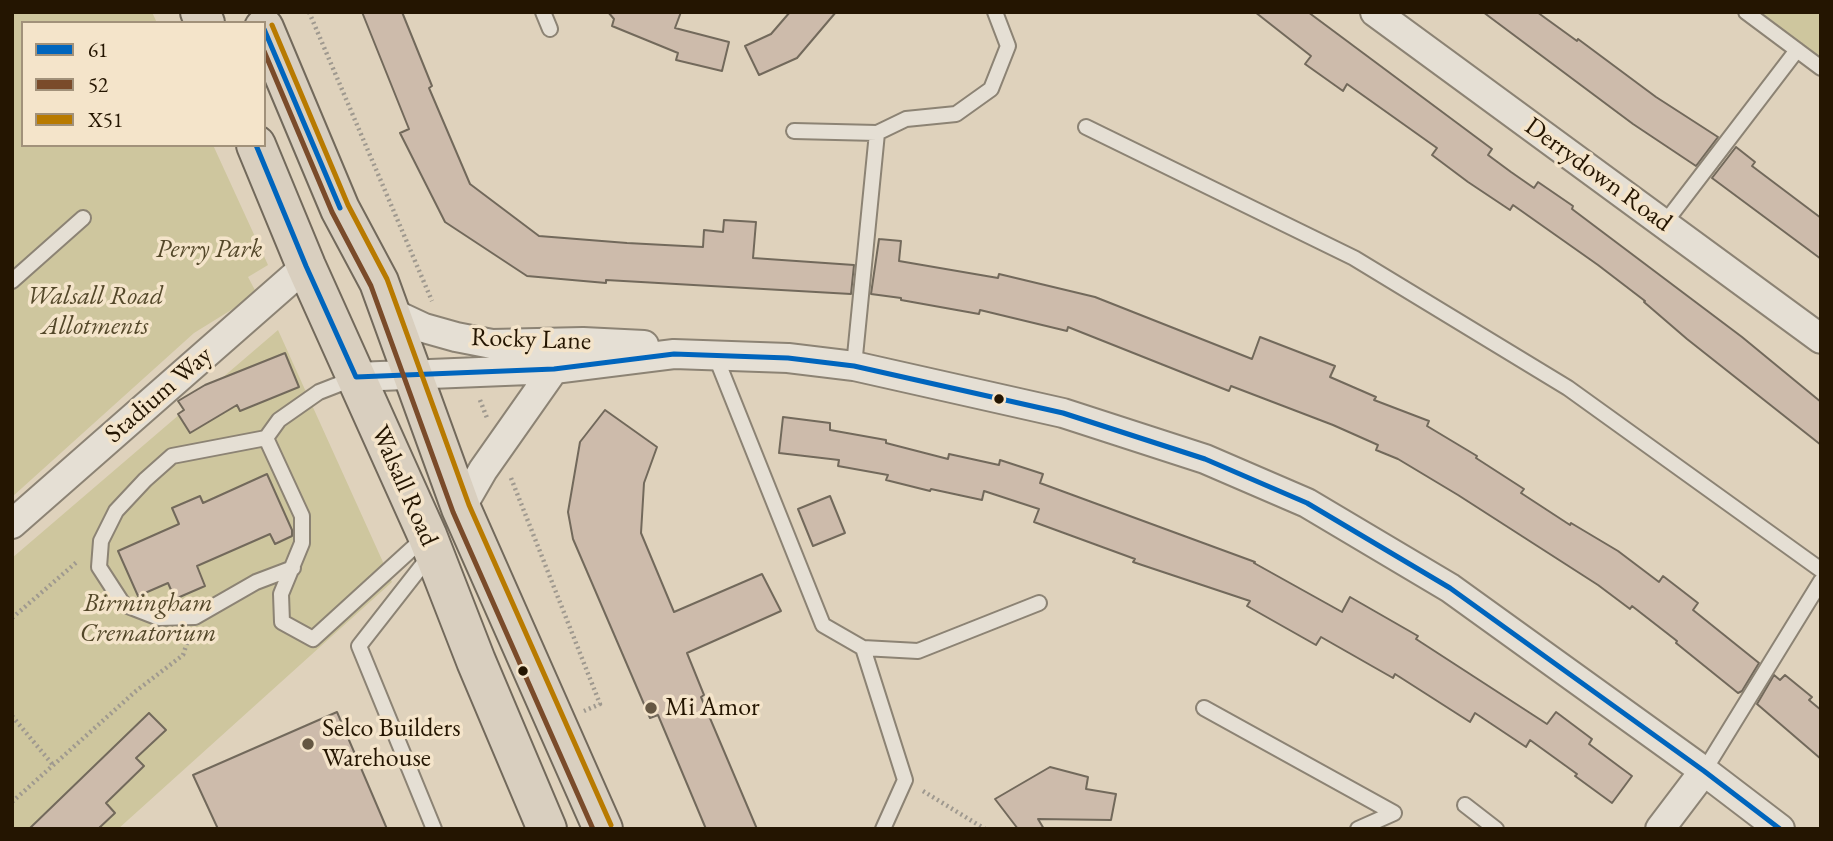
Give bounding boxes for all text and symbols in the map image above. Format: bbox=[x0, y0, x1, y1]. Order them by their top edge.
legend bbox=[21, 21, 266, 147]
text: 61 bbox=[88, 36, 108, 63]
text: 52 bbox=[88, 71, 108, 98]
text: X51 bbox=[88, 106, 123, 133]
street label: Derrydown Road bbox=[1518, 111, 1678, 239]
park label: Perry Park bbox=[156, 234, 262, 266]
park label: Walsall Road Allotments bbox=[27, 281, 163, 342]
street label: Rocky Lane bbox=[470, 322, 592, 358]
street label: Stadium Way bbox=[99, 340, 219, 450]
unlabelled marker bbox=[992, 392, 1006, 406]
street label: Walsall Road bbox=[364, 421, 444, 551]
park label: Birmingham Crematorium bbox=[80, 588, 216, 650]
unlabelled marker bbox=[516, 664, 530, 678]
place label: Mi Amor bbox=[665, 692, 760, 724]
marker: Mi Amor bbox=[643, 700, 659, 716]
place label: Selco Builders Warehouse bbox=[322, 713, 461, 774]
marker: Selco Builders Warehouse bbox=[300, 736, 316, 752]

